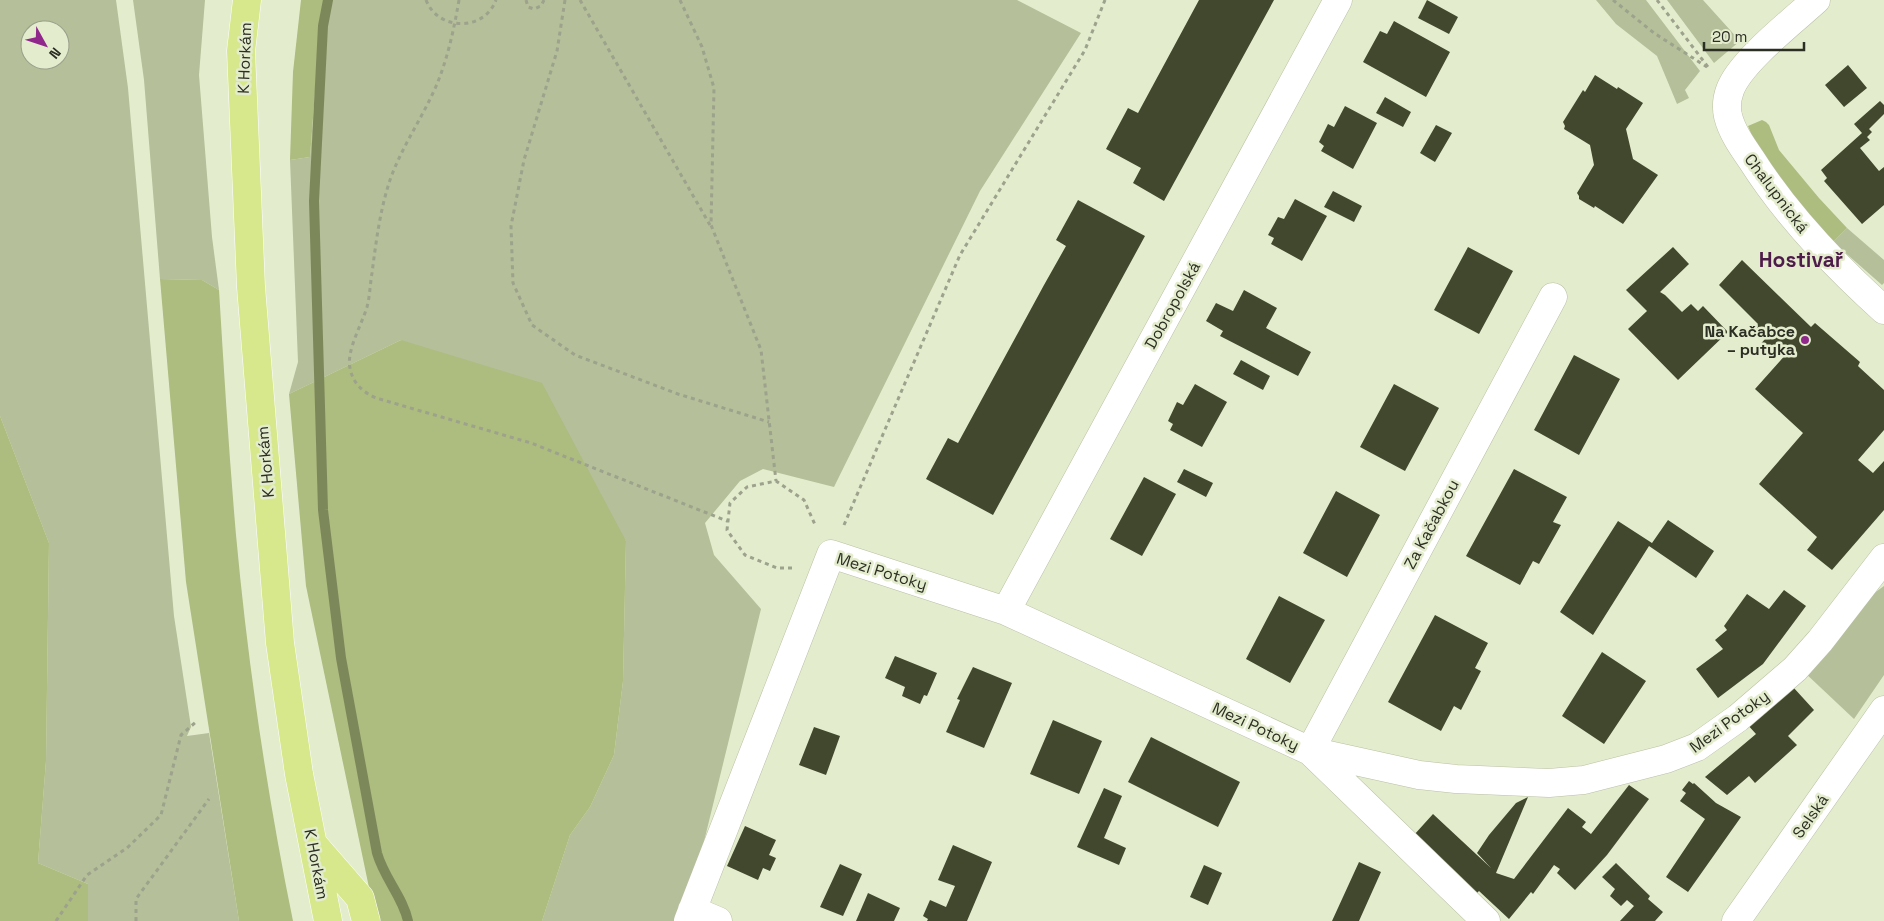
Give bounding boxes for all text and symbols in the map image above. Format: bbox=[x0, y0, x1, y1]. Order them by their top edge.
north arrow bbox=[20, 20, 70, 70]
scale bar bbox=[1704, 20, 1804, 52]
street label: K Horkám bbox=[233, 22, 256, 94]
text: 20 m bbox=[1712, 27, 1747, 46]
text: N bbox=[45, 44, 65, 63]
street label: Chalupnická bbox=[1740, 149, 1813, 237]
district label: Hostivař bbox=[1759, 246, 1844, 273]
street label: Dobropolská bbox=[1140, 258, 1205, 353]
place label: Na Kačabce – putyka bbox=[1704, 321, 1795, 360]
marker: Na Kačabce – putyka bbox=[1799, 334, 1811, 346]
street label: K Horkám bbox=[252, 425, 279, 499]
street label: Za Kačabkou bbox=[1399, 476, 1464, 573]
street label: Mezi Potoky bbox=[834, 548, 930, 595]
street label: Mezi Potoky bbox=[1685, 685, 1773, 757]
street label: Mezi Potoky bbox=[1209, 697, 1303, 756]
street label: Selská bbox=[1788, 790, 1833, 842]
street label: K Horkám bbox=[299, 827, 334, 901]

